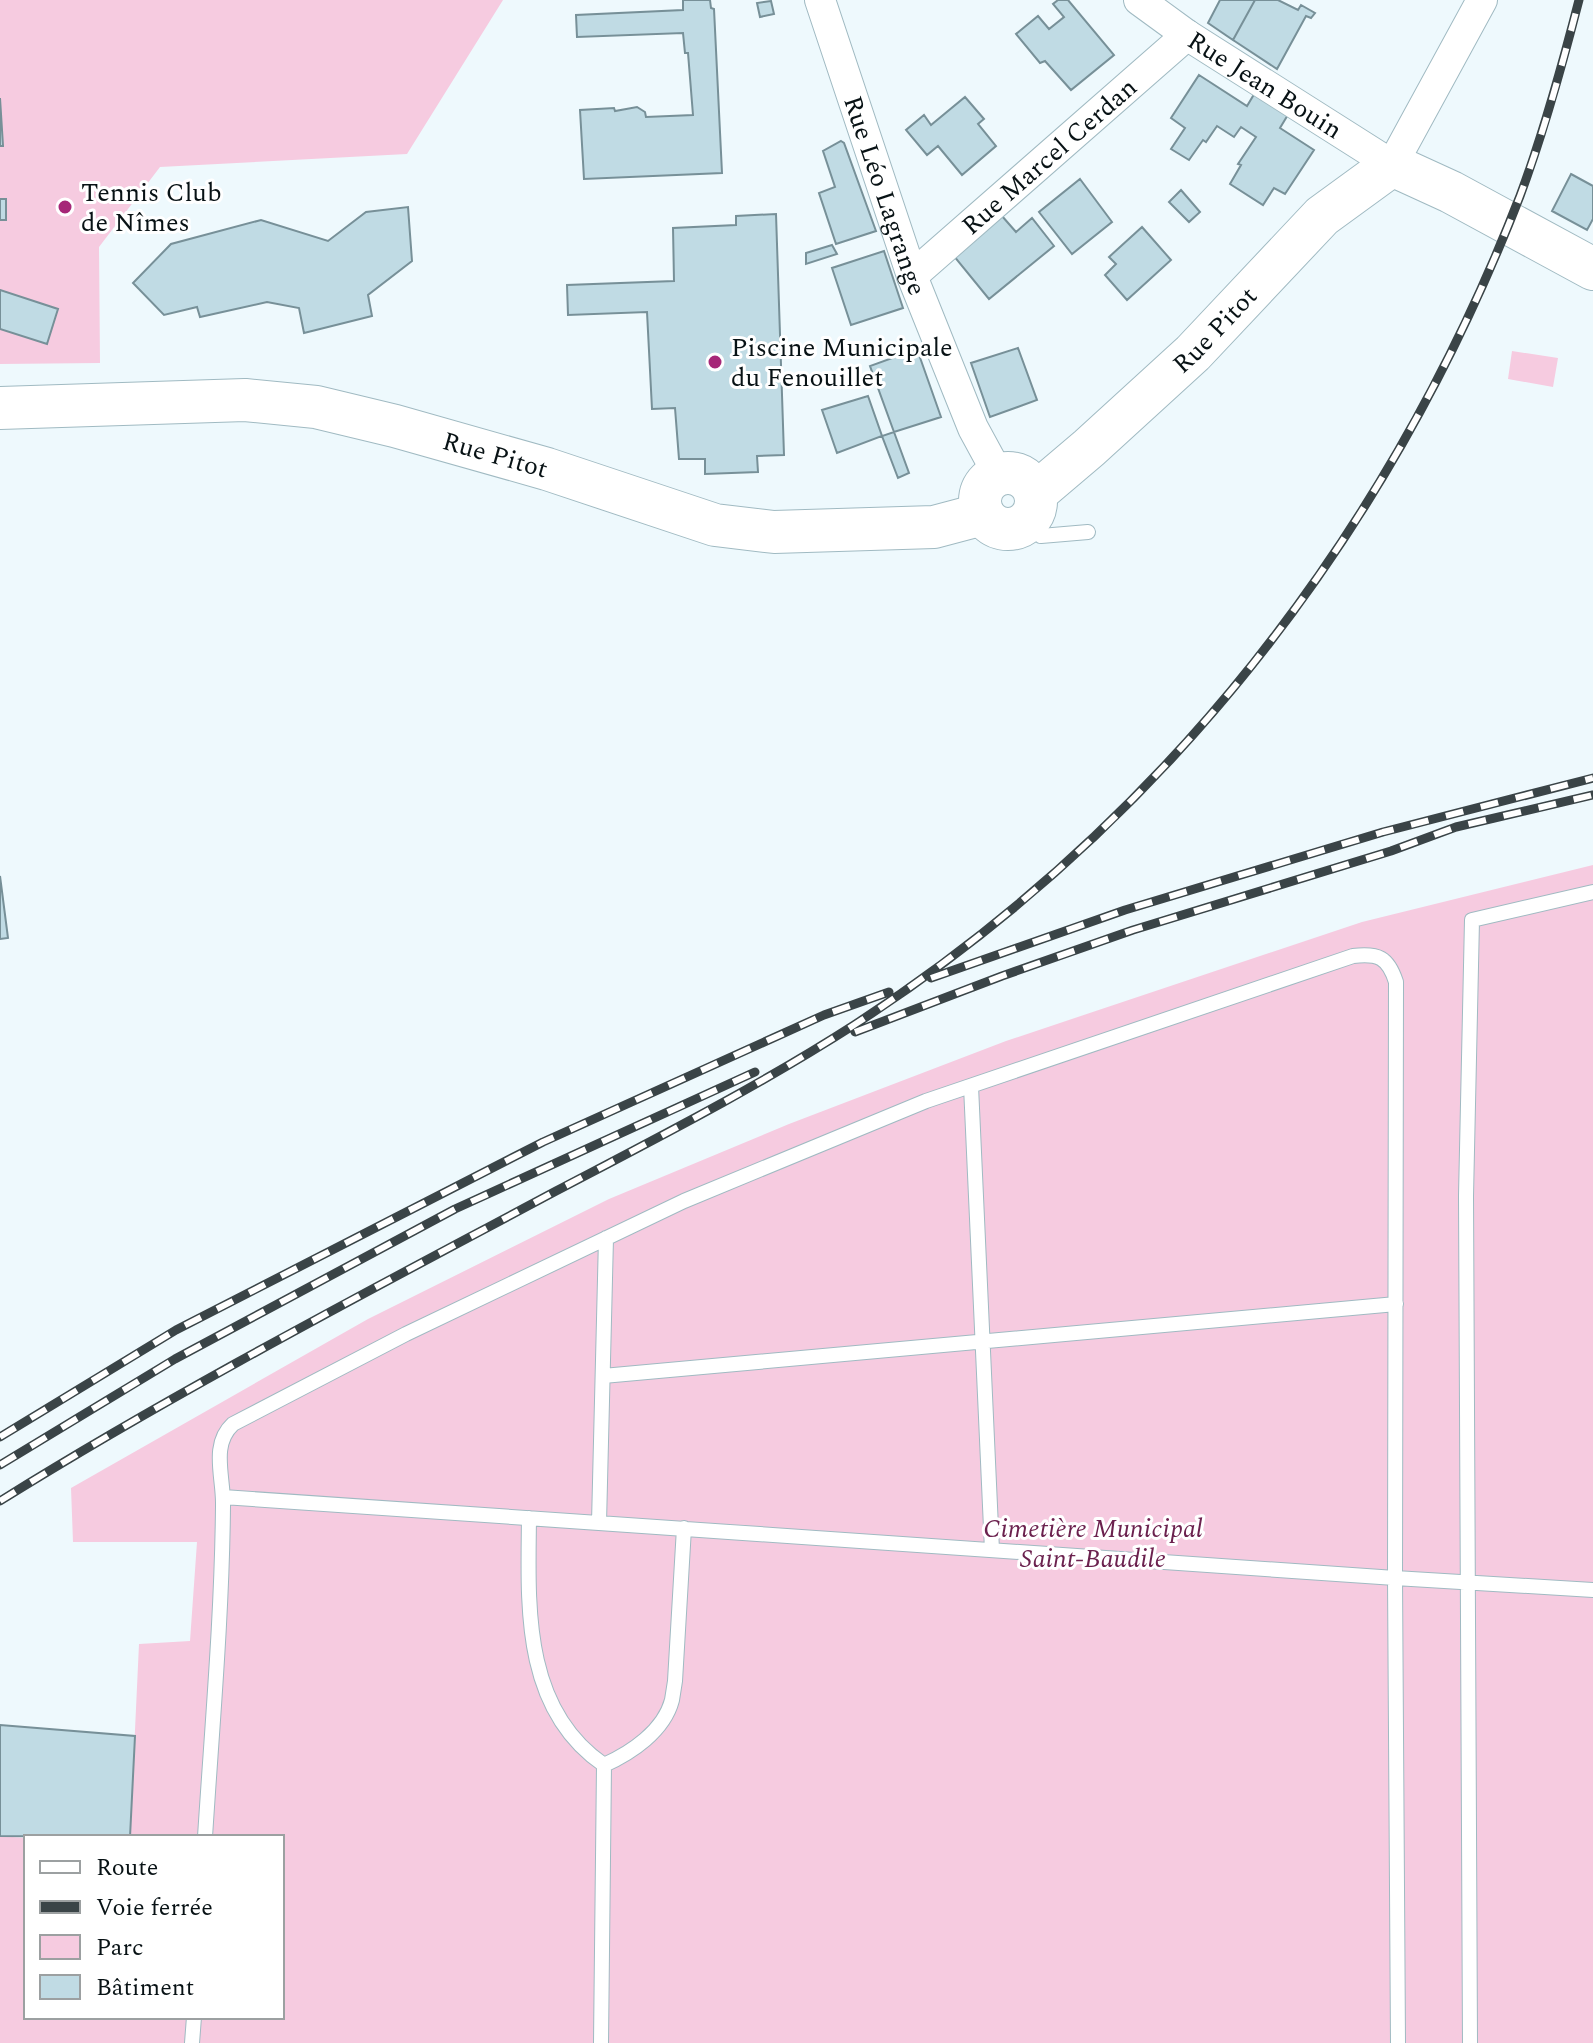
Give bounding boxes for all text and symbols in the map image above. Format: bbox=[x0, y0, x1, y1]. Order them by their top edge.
street label: Rue Jean Bouin bbox=[1179, 21, 1350, 150]
street label: Rue Marcel Cerdan bbox=[953, 69, 1146, 245]
street label: Rue Léo Lagrange bbox=[832, 91, 937, 302]
place label: Tennis Club de Nîmes bbox=[81, 173, 221, 243]
marker: Tennis Club de Nîmes bbox=[56, 198, 74, 216]
street label: Rue Pitot bbox=[1164, 278, 1267, 384]
place label: Piscine Municipale du Fenouillet bbox=[731, 328, 953, 398]
marker: Piscine Municipale du Fenouillet bbox=[706, 353, 724, 371]
street label: Rue Pitot bbox=[438, 421, 553, 489]
park label: Cimetière Municipal Saint-Baudile bbox=[983, 1509, 1203, 1579]
legend bbox=[24, 1835, 284, 2019]
text: Route bbox=[96, 1850, 158, 1886]
text: Voie ferrée bbox=[96, 1890, 213, 1926]
text: Parc bbox=[96, 1930, 144, 1966]
text: Bâtiment bbox=[96, 1970, 194, 2006]

